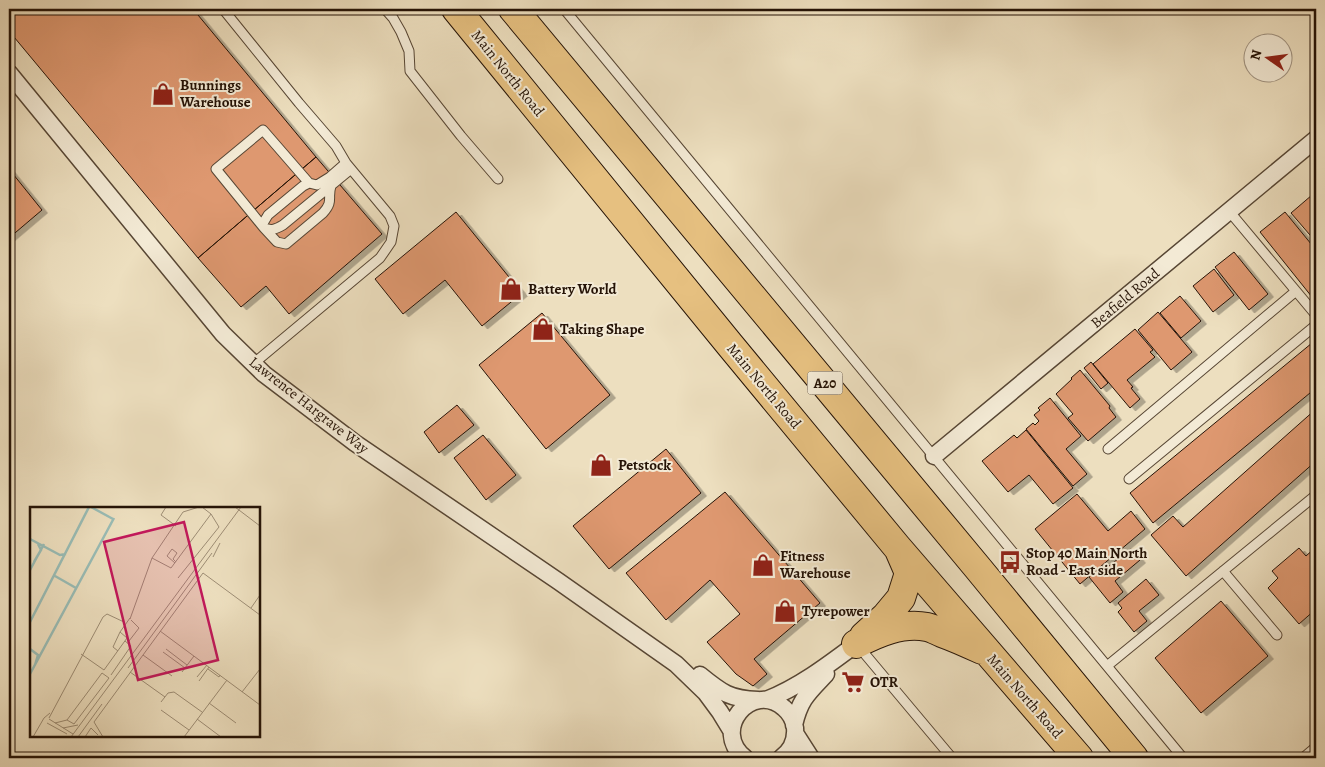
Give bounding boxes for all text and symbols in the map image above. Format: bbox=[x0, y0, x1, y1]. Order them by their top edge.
street label: Main North Road bbox=[467, 26, 550, 121]
north arrow bbox=[1242, 32, 1292, 82]
text: N bbox=[1245, 48, 1266, 62]
place label: Bunnings Warehouse bbox=[179, 75, 251, 112]
shop icon: Bunnings Warehouse bbox=[150, 81, 176, 107]
street label: Beafield Road bbox=[1086, 263, 1164, 333]
shop icon: Battery World bbox=[498, 276, 524, 302]
place label: Battery World bbox=[528, 279, 618, 299]
shop icon: Taking Shape bbox=[530, 316, 556, 342]
place label: Taking Shape bbox=[560, 319, 644, 339]
street label: Main North Road bbox=[722, 339, 806, 434]
street label: Lawrence Hargrave Way bbox=[245, 352, 373, 458]
road number: A20 bbox=[808, 372, 842, 394]
shop icon: Petstock bbox=[588, 452, 614, 478]
place label: Petstock bbox=[618, 455, 671, 475]
inset map bbox=[30, 507, 260, 737]
place label: Stop 40 Main North Road - East side bbox=[1026, 543, 1147, 580]
place label: Fitness Warehouse bbox=[779, 546, 851, 583]
bus stop icon: Stop 40 Main North Road - East side bbox=[997, 549, 1023, 575]
shop icon: Fitness Warehouse bbox=[750, 552, 776, 578]
shop icon: Tyrepower bbox=[772, 598, 798, 624]
place label: Tyrepower bbox=[802, 601, 870, 621]
street label: Main North Road bbox=[983, 650, 1068, 743]
supermarket icon: OTR bbox=[840, 669, 866, 695]
place label: OTR bbox=[870, 672, 899, 692]

